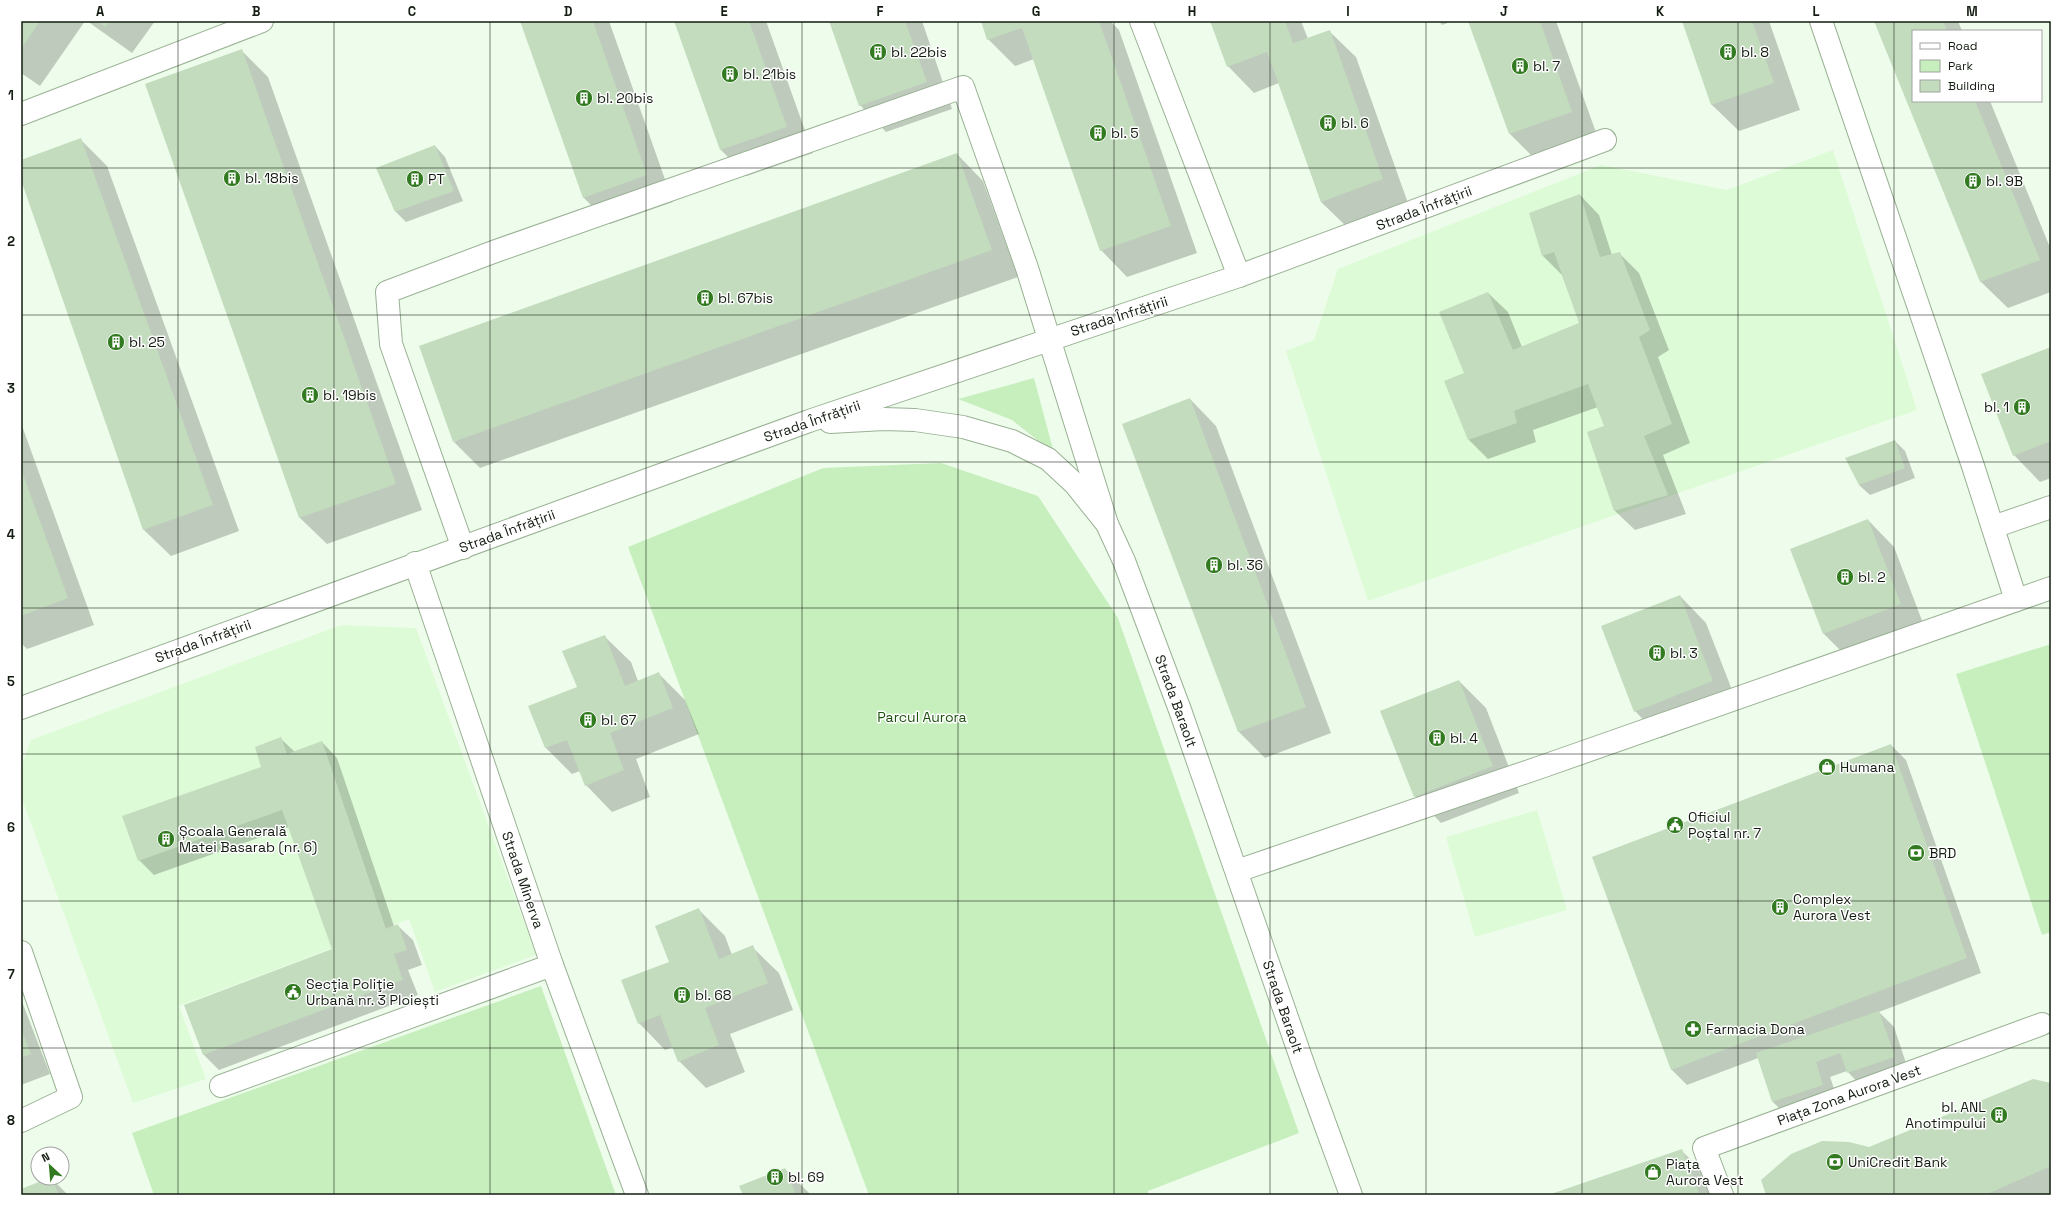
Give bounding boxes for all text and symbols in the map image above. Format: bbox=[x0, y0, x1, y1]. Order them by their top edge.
text: A bbox=[96, 3, 105, 20]
text: B bbox=[252, 3, 261, 20]
text: C bbox=[408, 3, 416, 20]
text: D bbox=[564, 3, 573, 20]
text: E bbox=[720, 3, 728, 20]
text: F bbox=[877, 3, 884, 20]
text: G bbox=[1032, 3, 1040, 20]
text: H bbox=[1188, 3, 1196, 20]
text: I bbox=[1346, 3, 1350, 20]
text: J bbox=[1500, 3, 1508, 20]
text: K bbox=[1656, 3, 1665, 20]
text: L bbox=[1812, 3, 1820, 20]
text: M bbox=[1966, 3, 1978, 20]
legend bbox=[1912, 30, 2042, 102]
text: Road bbox=[1948, 38, 1977, 54]
building icon: bl. 22bis bbox=[868, 42, 888, 62]
building icon: bl. 8 bbox=[1718, 42, 1738, 62]
place label: bl. 22bis bbox=[891, 43, 947, 61]
place label: bl. 8 bbox=[1741, 43, 1769, 61]
building icon: bl. 7 bbox=[1510, 56, 1530, 76]
place label: bl. 7 bbox=[1533, 57, 1560, 75]
text: Park bbox=[1948, 58, 1973, 74]
building icon: bl. 21bis bbox=[720, 64, 740, 84]
place label: bl. 21bis bbox=[743, 65, 796, 83]
text: Building bbox=[1948, 78, 1995, 94]
text: 1 bbox=[8, 87, 14, 104]
building icon: bl. 20bis bbox=[574, 88, 594, 108]
place label: bl. 20bis bbox=[597, 89, 653, 107]
building icon: bl. 6 bbox=[1318, 113, 1338, 133]
place label: bl. 6 bbox=[1341, 114, 1369, 132]
building icon: bl. 5 bbox=[1088, 123, 1108, 143]
place label: bl. 5 bbox=[1111, 124, 1139, 142]
building icon: bl. 18bis bbox=[222, 168, 242, 188]
place label: bl. 18bis bbox=[245, 169, 299, 187]
building icon: PT bbox=[405, 169, 425, 189]
place label: PT bbox=[428, 170, 445, 188]
building icon: bl. 9B bbox=[1963, 171, 1983, 191]
place label: bl. 9B bbox=[1986, 172, 2023, 190]
street label: Strada Înfrățirii bbox=[1374, 181, 1474, 235]
text: 2 bbox=[7, 233, 15, 250]
building icon: bl. 67bis bbox=[695, 288, 715, 308]
place label: bl. 67bis bbox=[718, 289, 773, 307]
street label: Strada Înfrățirii bbox=[1068, 292, 1170, 340]
building icon: bl. 25 bbox=[106, 332, 126, 352]
place label: bl. 25 bbox=[129, 333, 165, 351]
text: 3 bbox=[7, 380, 15, 397]
building icon: bl. 19bis bbox=[300, 385, 320, 405]
place label: bl. 19bis bbox=[323, 386, 376, 404]
street label: Strada Înfrățirii bbox=[761, 396, 863, 446]
building icon: bl. 1 bbox=[2012, 397, 2032, 417]
place label: bl. 1 bbox=[1984, 398, 2009, 416]
street label: Strada Înfrățirii bbox=[456, 505, 558, 557]
text: 4 bbox=[7, 526, 15, 543]
building icon: bl. 36 bbox=[1204, 555, 1224, 575]
place label: bl. 36 bbox=[1227, 556, 1263, 574]
building icon: bl. 2 bbox=[1835, 567, 1855, 587]
place label: bl. 2 bbox=[1858, 568, 1886, 586]
street label: Strada Înfrățirii bbox=[152, 615, 254, 667]
building icon: bl. 3 bbox=[1647, 643, 1667, 663]
place label: bl. 3 bbox=[1670, 644, 1698, 662]
street label: Strada Baraolt bbox=[1151, 652, 1201, 750]
text: 5 bbox=[7, 673, 15, 690]
park label: Parcul Aurora bbox=[877, 708, 967, 726]
building icon: bl. 67 bbox=[578, 710, 598, 730]
place label: bl. 67 bbox=[601, 711, 636, 729]
building icon: bl. 4 bbox=[1427, 728, 1447, 748]
place label: bl. 4 bbox=[1450, 729, 1478, 747]
shop icon: Humana bbox=[1817, 757, 1837, 777]
place label: Humana bbox=[1840, 758, 1894, 776]
place label: Oficiul Poștal nr. 7 bbox=[1688, 808, 1761, 842]
public building icon: Oficiul Poștal nr. 7 bbox=[1665, 815, 1685, 835]
text: 6 bbox=[7, 819, 15, 836]
place label: Școala Generală Matei Basarab (nr. 6) bbox=[179, 822, 317, 856]
building icon: Școala Generală Matei Basarab (nr. 6) bbox=[156, 829, 176, 849]
street label: Strada Minerva bbox=[498, 829, 548, 931]
bank icon: BRD bbox=[1906, 843, 1926, 863]
place label: BRD bbox=[1929, 844, 1956, 862]
place label: Complex Aurora Vest bbox=[1793, 890, 1871, 924]
building icon: Complex Aurora Vest bbox=[1770, 897, 1790, 917]
street label: Strada Baraolt bbox=[1259, 958, 1307, 1056]
text: 7 bbox=[7, 966, 15, 983]
place label: Secţia Poliţie Urbană nr. 3 Ploiești bbox=[306, 975, 439, 1009]
public building icon: Secţia Poliţie Urbană nr. 3 Ploiești bbox=[283, 982, 303, 1002]
building icon: bl. 68 bbox=[672, 985, 692, 1005]
place label: bl. 68 bbox=[695, 986, 732, 1004]
pharmacy icon: Farmacia Dona bbox=[1683, 1019, 1703, 1039]
place label: Farmacia Dona bbox=[1706, 1020, 1805, 1038]
street label: Piața Zona Aurora Vest bbox=[1775, 1061, 1923, 1129]
place label: bl. ANL Anotimpului bbox=[1905, 1098, 1986, 1132]
building icon: bl. ANL Anotimpului bbox=[1989, 1105, 2009, 1125]
text: 8 bbox=[7, 1112, 15, 1129]
north arrow bbox=[30, 1146, 70, 1186]
text: N bbox=[39, 1149, 52, 1165]
bank icon: UniCredit Bank bbox=[1825, 1152, 1845, 1172]
place label: UniCredit Bank bbox=[1848, 1153, 1948, 1171]
place label: Piața Aurora Vest bbox=[1666, 1155, 1744, 1189]
shop icon: Piața Aurora Vest bbox=[1643, 1162, 1663, 1182]
building icon: bl. 69 bbox=[765, 1167, 785, 1187]
place label: bl. 69 bbox=[788, 1168, 824, 1186]

